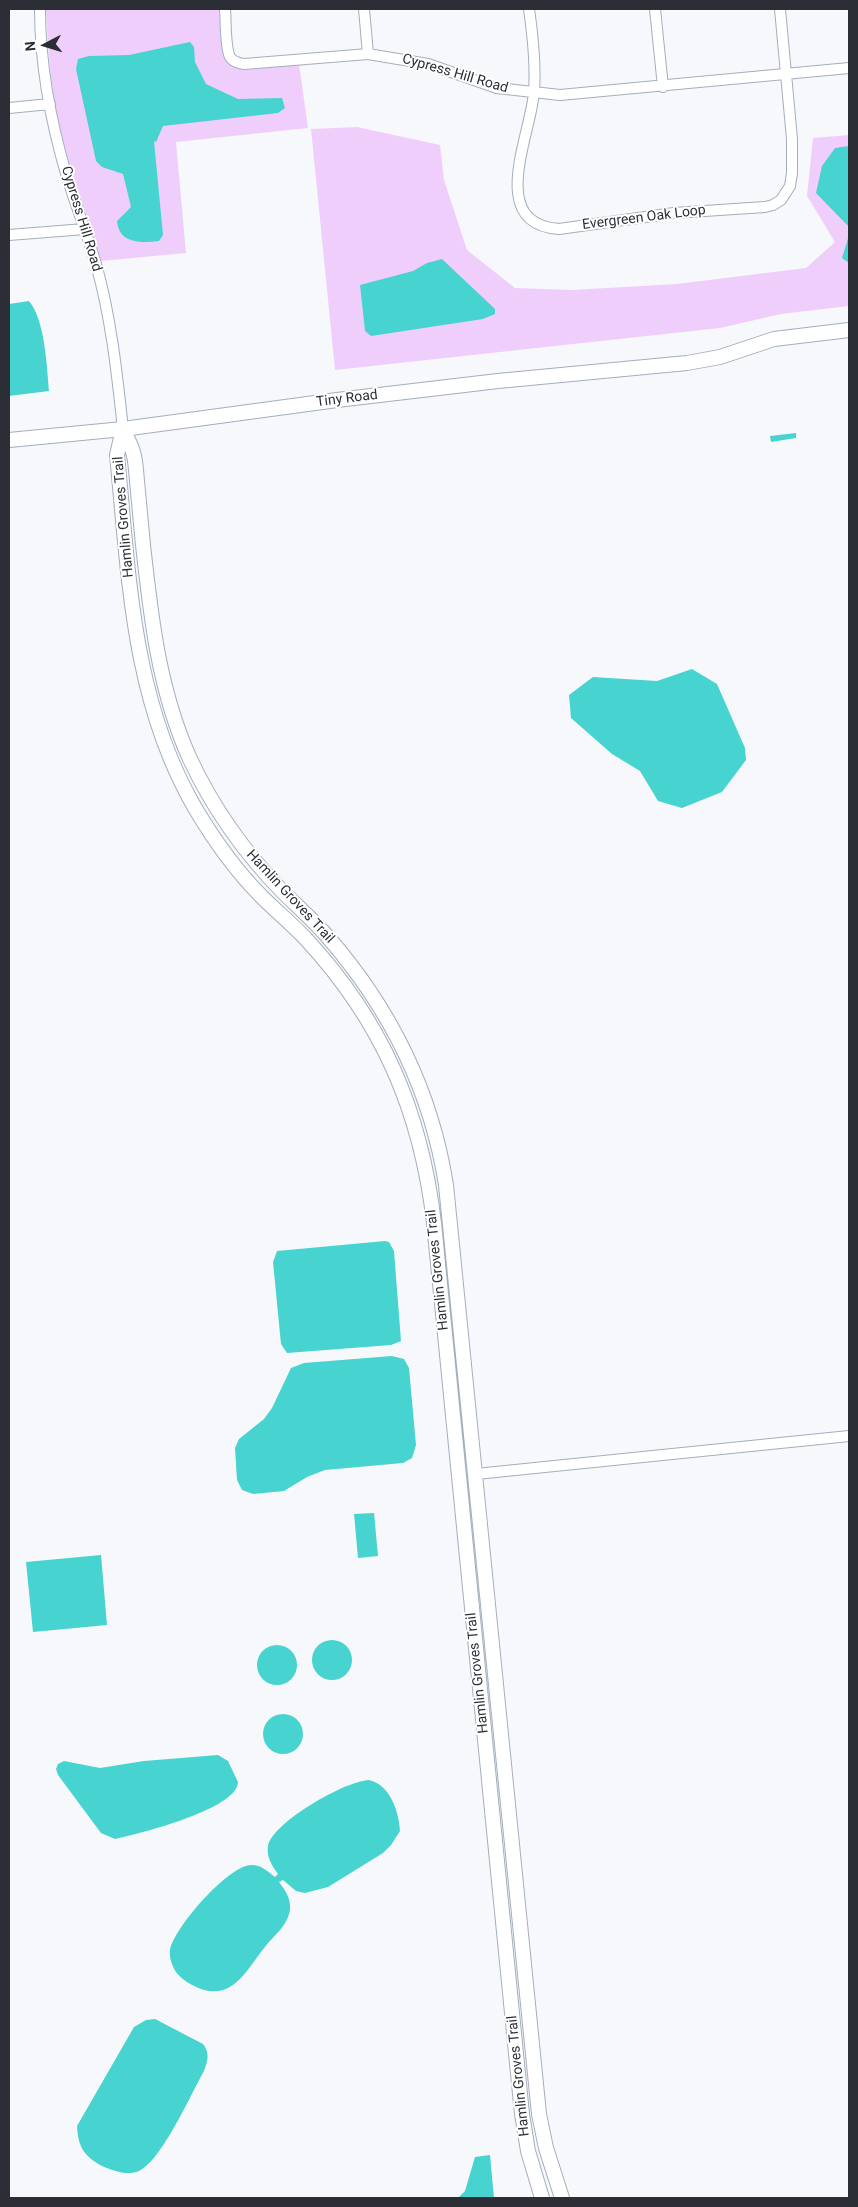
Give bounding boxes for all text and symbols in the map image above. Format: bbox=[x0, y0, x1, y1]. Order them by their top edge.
north arrow bbox=[20, 20, 70, 70]
text: N bbox=[22, 41, 38, 52]
street label: Cypress Hill Road bbox=[400, 51, 510, 97]
street label: Cypress Hill Road bbox=[57, 164, 105, 274]
street label: Evergreen Oak Loop bbox=[581, 202, 707, 234]
street label: Tiny Road bbox=[315, 387, 379, 411]
street label: Hamlin Groves Trail bbox=[110, 456, 138, 578]
street label: Hamlin Groves Trail bbox=[242, 847, 338, 947]
street label: Hamlin Groves Trail bbox=[423, 1209, 453, 1331]
street label: Hamlin Groves Trail bbox=[463, 1612, 493, 1734]
street label: Hamlin Groves Trail bbox=[504, 2015, 534, 2137]

